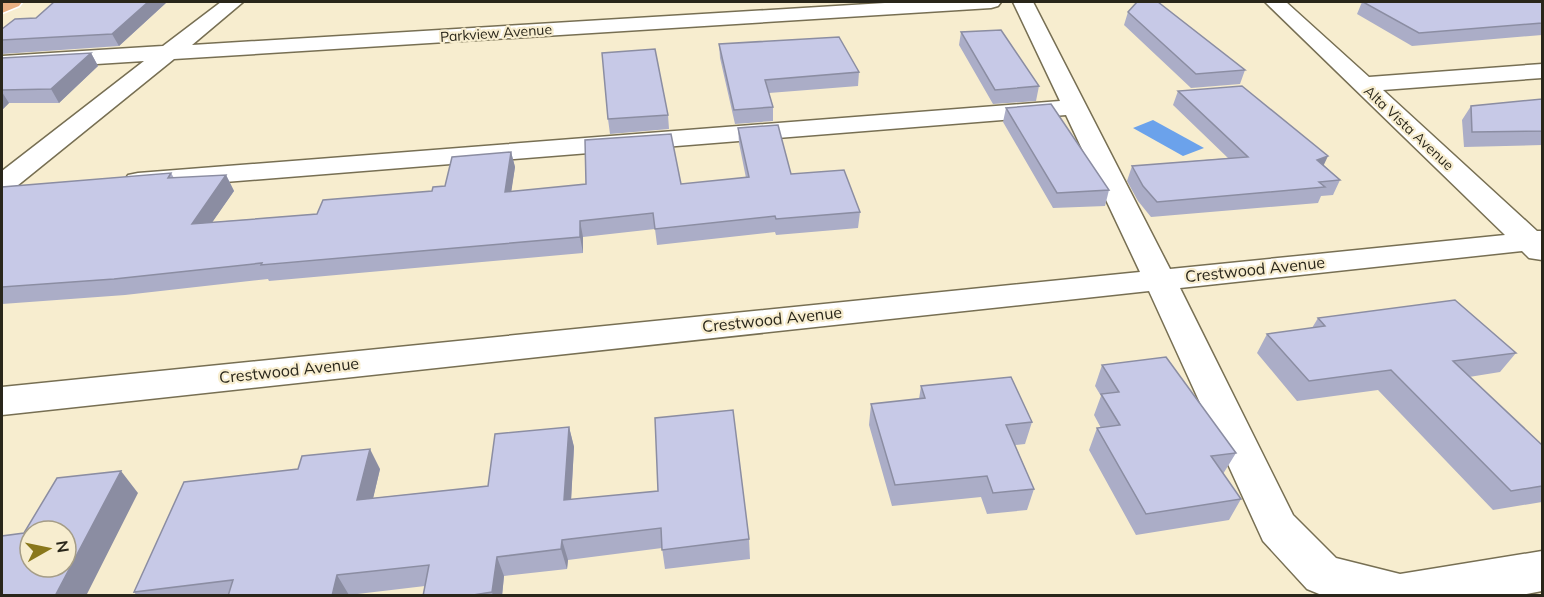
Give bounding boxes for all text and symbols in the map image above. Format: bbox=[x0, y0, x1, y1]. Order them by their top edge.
street label: Parkview Avenue bbox=[439, 20, 553, 46]
street label: Alta Vista Avenue bbox=[1360, 82, 1458, 174]
street label: Crestwood Avenue bbox=[1184, 252, 1326, 286]
street label: Crestwood Avenue bbox=[701, 302, 843, 336]
street label: Crestwood Avenue bbox=[218, 353, 360, 387]
north arrow bbox=[18, 519, 78, 579]
text: N bbox=[52, 539, 74, 554]

